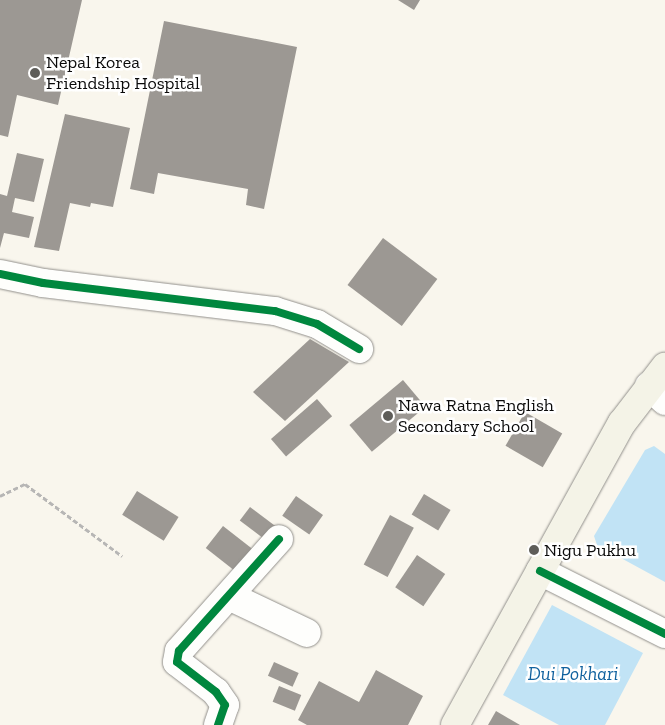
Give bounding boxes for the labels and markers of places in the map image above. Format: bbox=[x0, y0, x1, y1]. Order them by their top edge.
place label: Nepal Korea Friendship Hospital bbox=[46, 52, 200, 94]
marker: Nepal Korea Friendship Hospital bbox=[28, 66, 42, 80]
place label: Nawa Ratna English Secondary School bbox=[398, 395, 554, 438]
marker: Nawa Ratna English Secondary School bbox=[382, 410, 394, 422]
place label: Nigu Pukhu bbox=[544, 539, 636, 561]
marker: Nigu Pukhu bbox=[528, 544, 540, 556]

